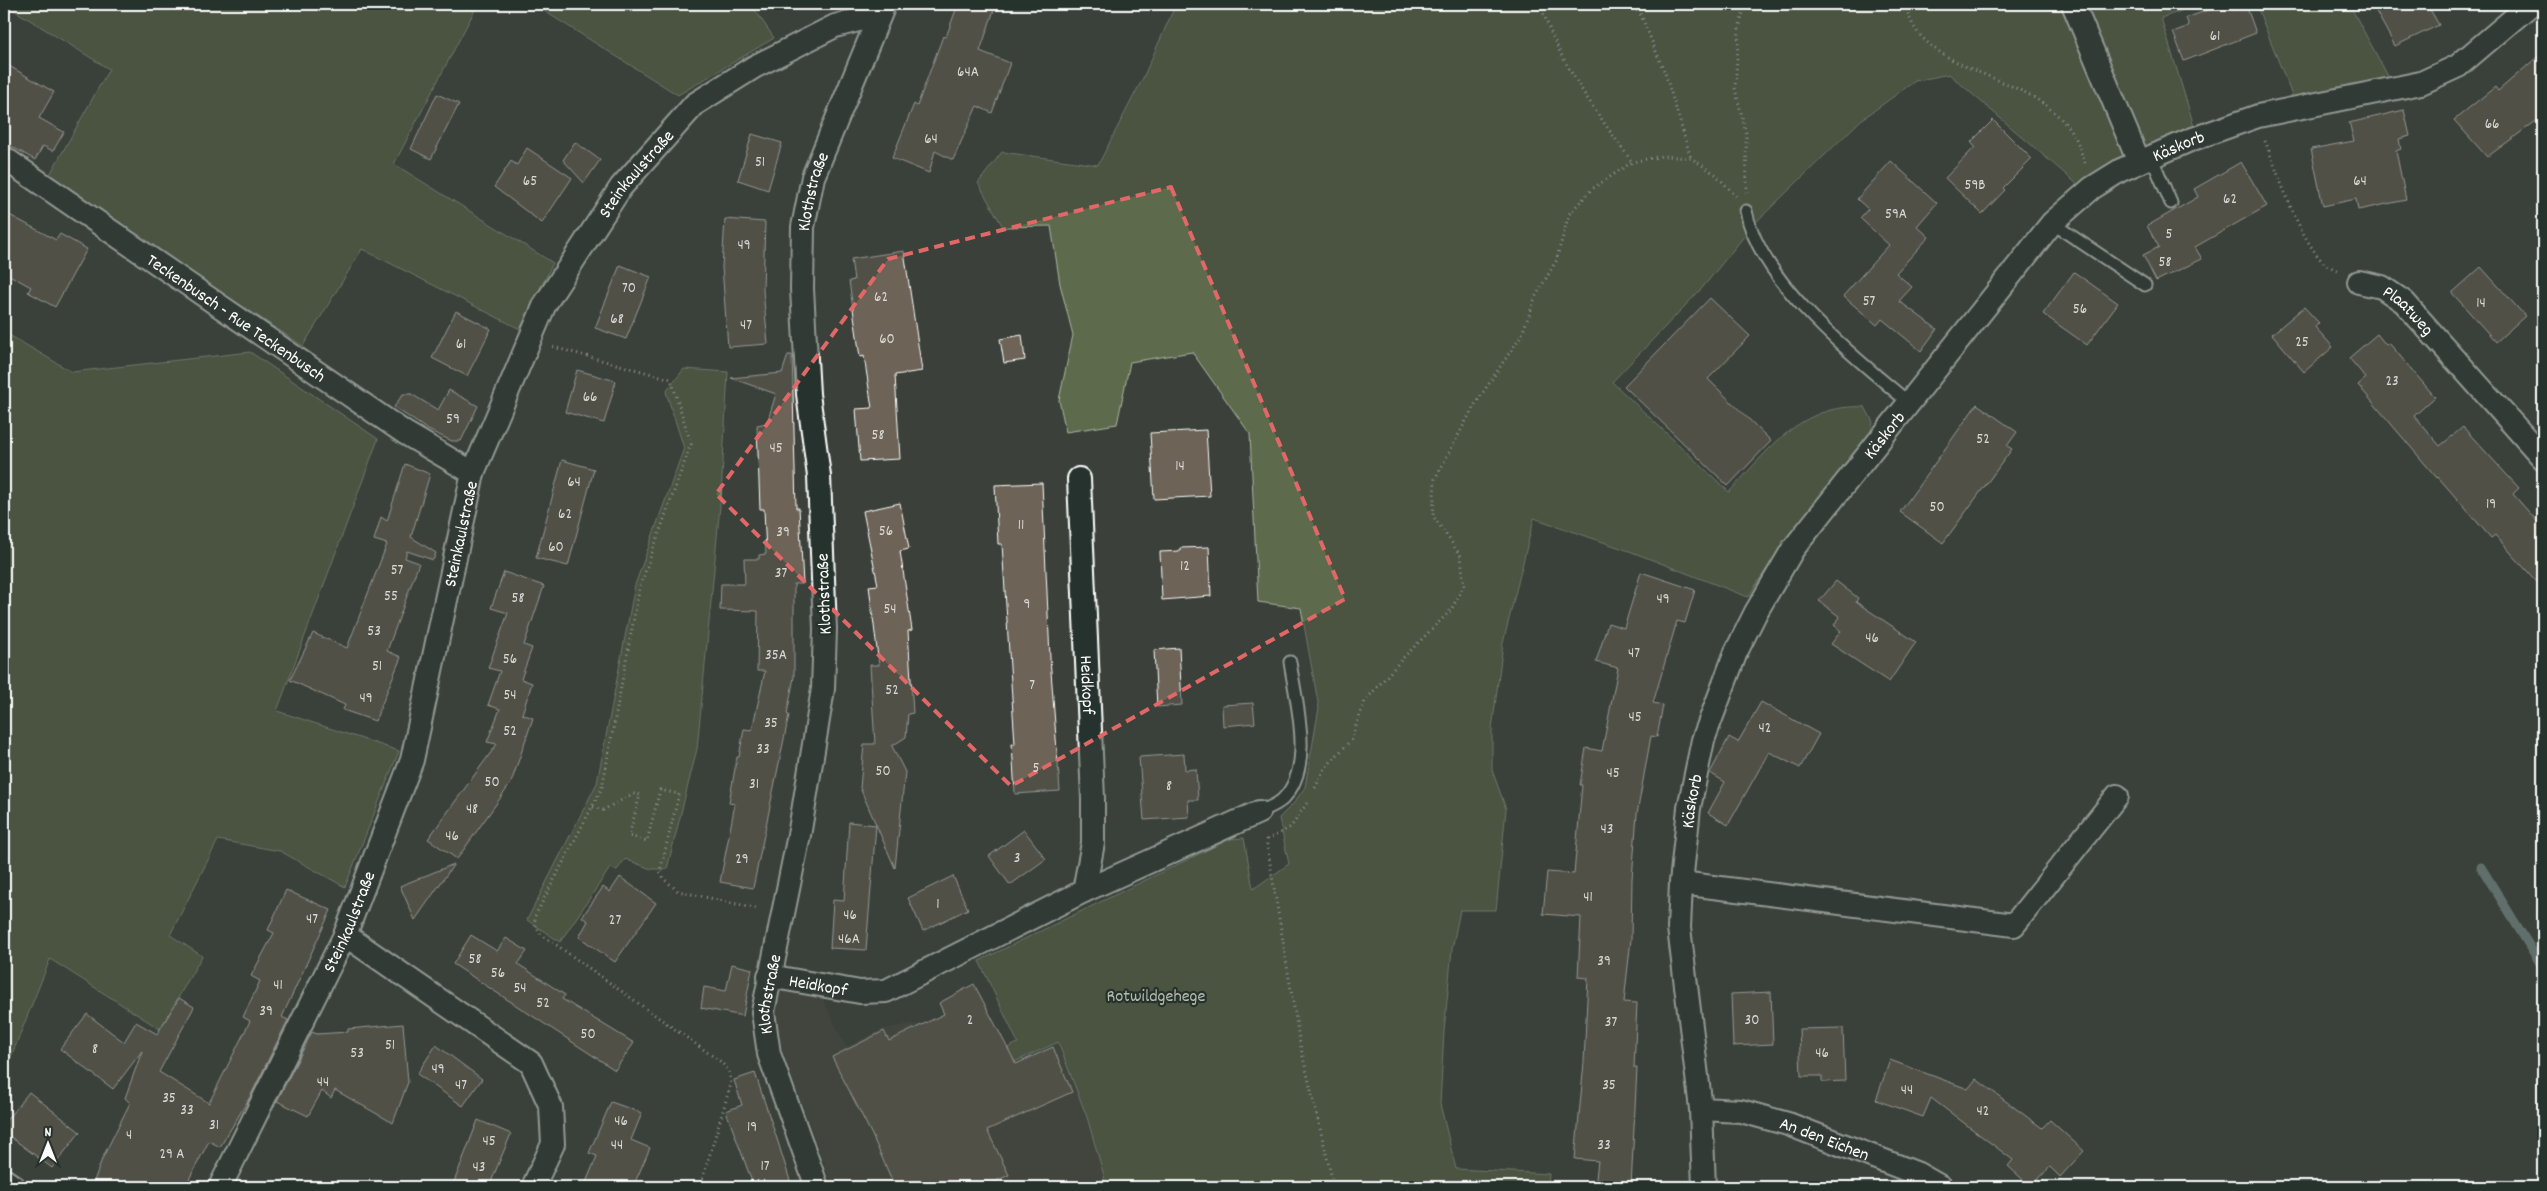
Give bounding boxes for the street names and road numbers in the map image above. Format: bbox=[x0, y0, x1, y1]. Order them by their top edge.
street label: Steinkaulstraße bbox=[594, 125, 681, 224]
street label: Käskorb bbox=[2149, 126, 2209, 170]
street label: Klothstraße bbox=[793, 149, 837, 231]
street label: Teckenbusch - Rue Teckenbusch bbox=[141, 249, 330, 390]
street label: Plaatweg bbox=[2377, 281, 2439, 342]
street label: Käskorb bbox=[1859, 407, 1913, 466]
street label: Steinkaulstraße bbox=[439, 479, 486, 590]
street label: Klothstraße bbox=[812, 553, 839, 635]
street label: Heidkopf bbox=[1072, 655, 1099, 716]
street label: Käskorb bbox=[1677, 772, 1711, 830]
street label: Steinkaulstraße bbox=[318, 868, 383, 978]
street label: Klothstraße bbox=[753, 952, 789, 1036]
street label: Heidkopf bbox=[787, 970, 850, 1005]
street label: An den Eichen bbox=[1776, 1112, 1872, 1169]

